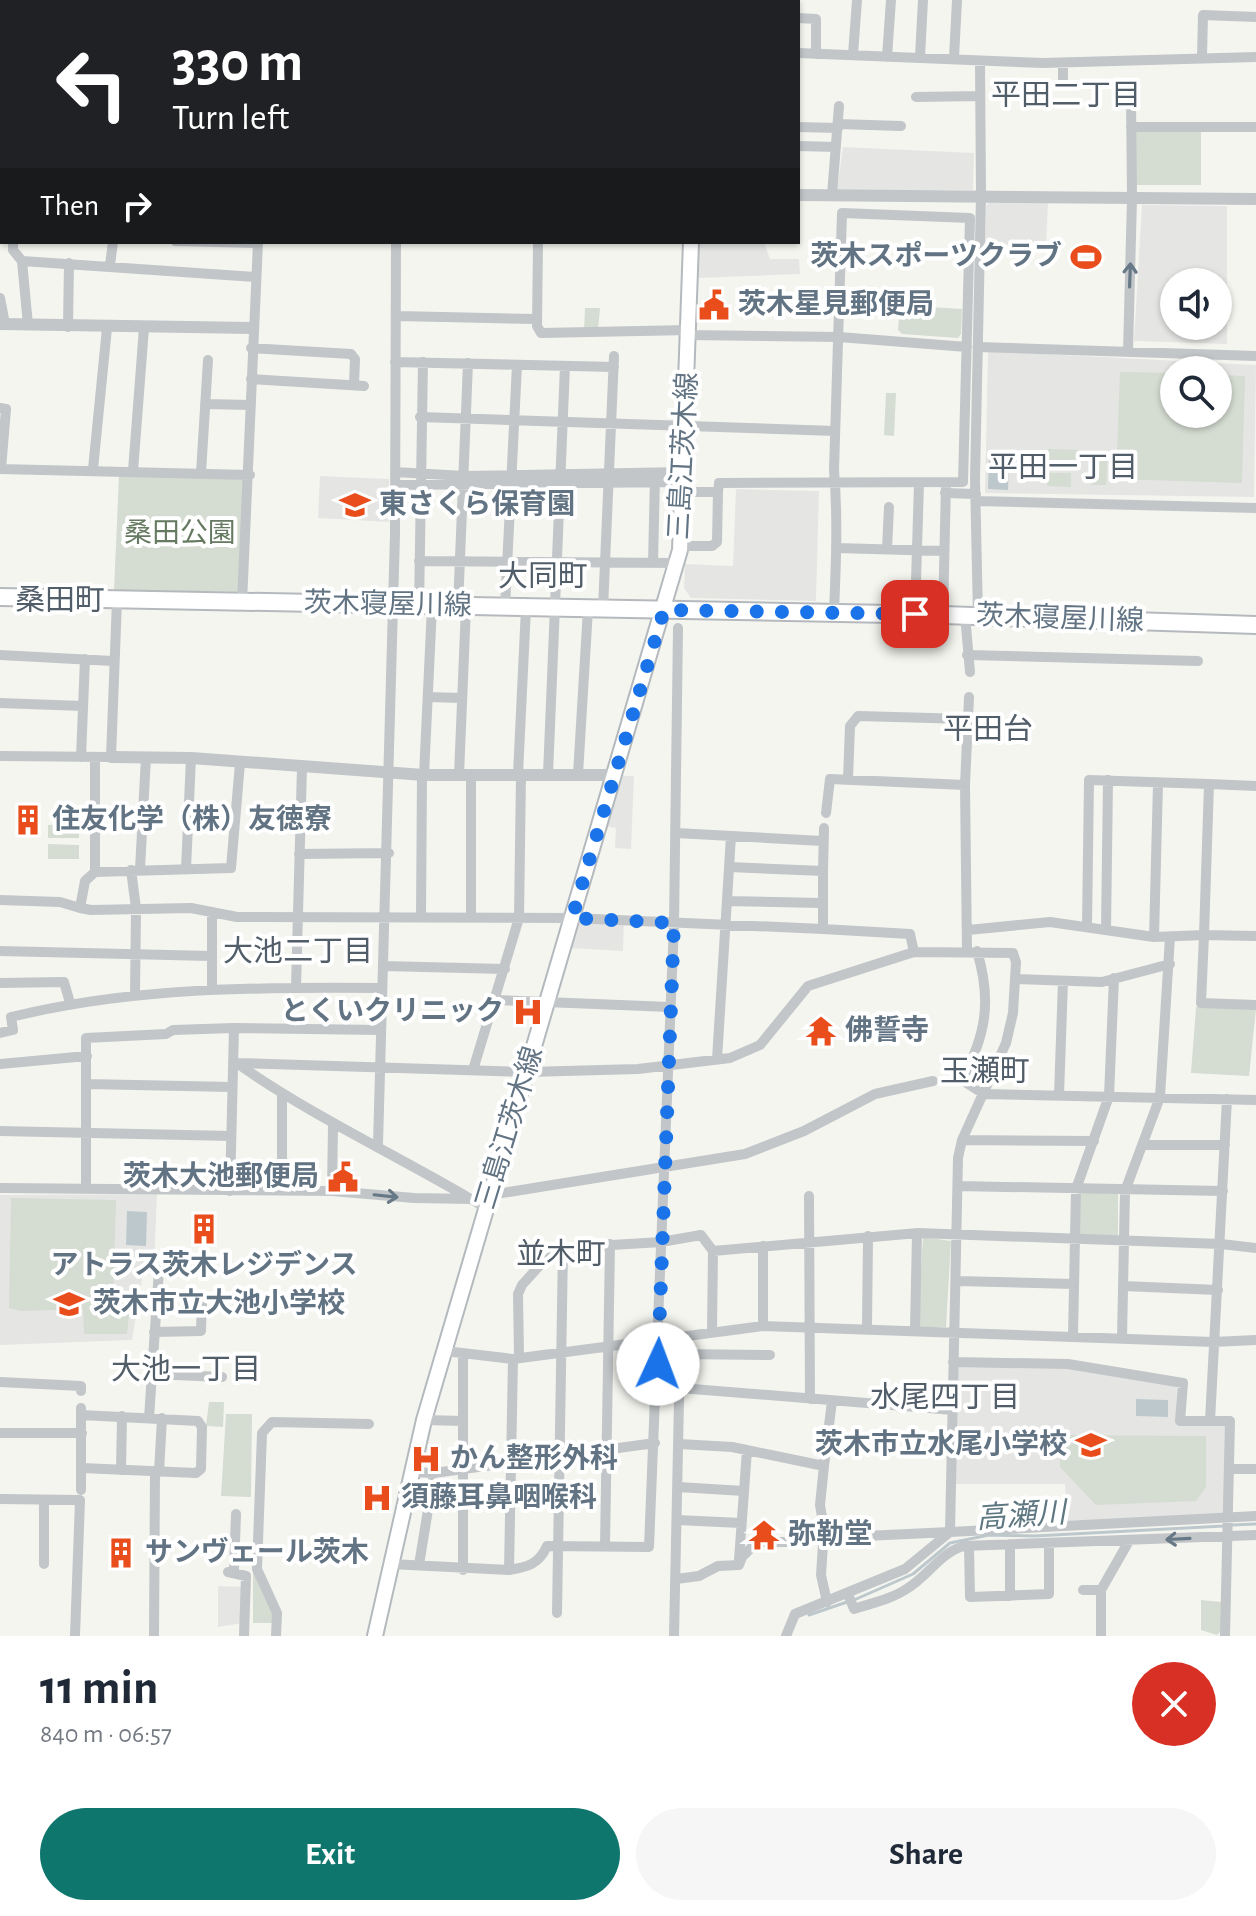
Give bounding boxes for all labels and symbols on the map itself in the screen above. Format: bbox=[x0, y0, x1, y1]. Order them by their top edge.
district label: 平田二丁目 bbox=[991, 81, 1141, 111]
place label: 茨木スポーツクラブ bbox=[811, 240, 1062, 271]
sports icon: 茨木スポーツクラブ bbox=[1069, 240, 1103, 274]
one-way arrow bbox=[1122, 262, 1138, 289]
public building icon: 茨木星見郵便局 bbox=[697, 288, 731, 322]
place label: 茨木星見郵便局 bbox=[738, 289, 934, 319]
street label: 三島江茨木線 bbox=[664, 371, 702, 541]
district label: 平田一丁目 bbox=[988, 453, 1138, 483]
school or university icon: 東さくら保育園 bbox=[338, 488, 372, 522]
place label: 東さくら保育園 bbox=[379, 489, 575, 519]
park label: 桑田公園 bbox=[124, 519, 236, 548]
district label: 大同町 bbox=[498, 561, 588, 592]
pin bbox=[881, 580, 949, 648]
district label: 桑田町 bbox=[15, 585, 105, 616]
street label: 茨木寝屋川線 bbox=[304, 588, 472, 620]
street label: 茨木寝屋川線 bbox=[976, 600, 1145, 636]
district label: 平田台 bbox=[943, 713, 1033, 745]
building icon: 住友化学（株）友徳寮 bbox=[11, 803, 45, 837]
place label: 住友化学（株）友徳寮 bbox=[52, 803, 332, 834]
district label: 大池二丁目 bbox=[223, 935, 373, 967]
hospital icon: とくいクリニック bbox=[511, 995, 545, 1029]
place label: とくいクリニック bbox=[281, 996, 504, 1026]
temple icon: 佛誓寺 bbox=[804, 1014, 838, 1048]
place label: 佛誓寺 bbox=[845, 1014, 929, 1045]
street label: 三島江茨木線 bbox=[470, 1043, 548, 1212]
district label: 玉瀬町 bbox=[940, 1055, 1030, 1087]
public building icon: 茨木大池郵便局 bbox=[326, 1160, 360, 1194]
place label: 茨木大池郵便局 bbox=[123, 1161, 319, 1191]
one-way arrow bbox=[372, 1188, 399, 1203]
building icon: アトラス茨木レジデンス bbox=[187, 1212, 221, 1246]
district label: 並木町 bbox=[516, 1238, 606, 1270]
place label: アトラス茨木レジデンス bbox=[51, 1249, 357, 1280]
school or university icon: 茨木市立大池小学校 bbox=[52, 1287, 86, 1321]
place label: 茨木市立大池小学校 bbox=[93, 1288, 345, 1318]
position arrow bbox=[616, 1322, 700, 1406]
district label: 大池一丁目 bbox=[111, 1353, 261, 1385]
district label: 水尾四丁目 bbox=[870, 1382, 1020, 1413]
school or university icon: 茨木市立水尾小学校 bbox=[1074, 1428, 1108, 1462]
place label: 茨木市立水尾小学校 bbox=[815, 1429, 1067, 1459]
hospital icon: かん整形外科 bbox=[409, 1442, 443, 1476]
place label: かん整形外科 bbox=[450, 1443, 618, 1473]
hospital icon: 須藤耳鼻咽喉科 bbox=[360, 1481, 394, 1515]
place label: 須藤耳鼻咽喉科 bbox=[401, 1482, 597, 1512]
water label: 高瀬川 bbox=[975, 1496, 1070, 1534]
temple icon: 弥勒堂 bbox=[747, 1518, 781, 1552]
place label: 弥勒堂 bbox=[788, 1518, 872, 1549]
one-way arrow bbox=[1165, 1531, 1192, 1546]
building icon: サンヴェール茨木 bbox=[104, 1536, 138, 1570]
place label: サンヴェール茨木 bbox=[145, 1536, 369, 1567]

